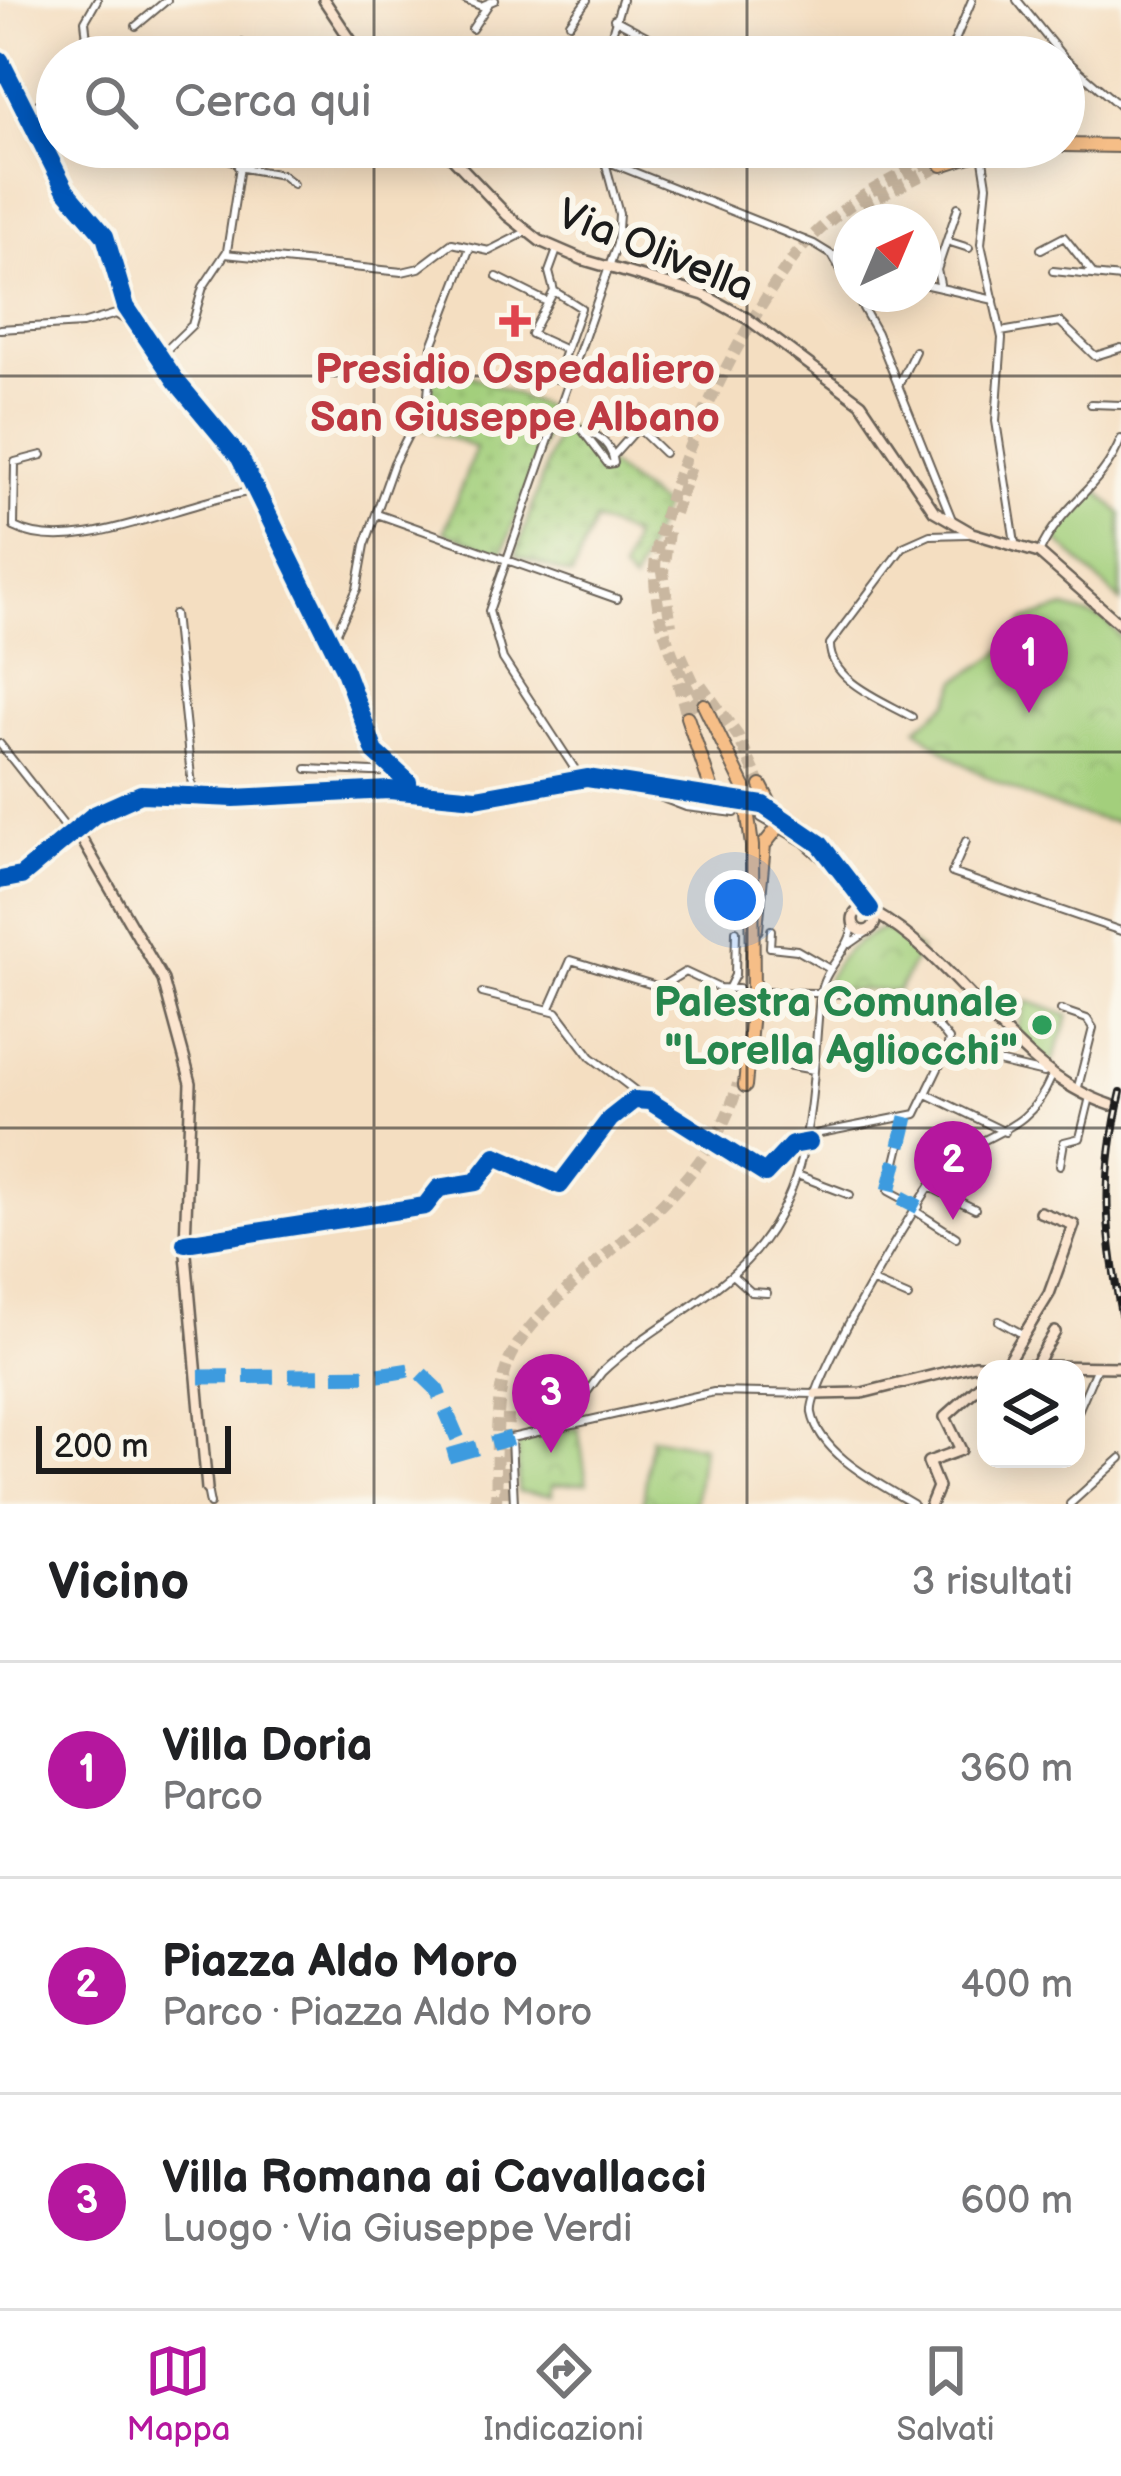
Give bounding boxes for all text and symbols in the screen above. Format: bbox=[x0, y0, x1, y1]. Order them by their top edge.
search box bbox=[36, 36, 1085, 168]
icon: search bbox=[78, 69, 144, 135]
text: Cerca qui bbox=[174, 75, 371, 130]
street label: Via Olivella bbox=[549, 189, 761, 314]
north arrow bbox=[833, 204, 941, 312]
marker: Presidio Ospedaliero San Giuseppe Albano bbox=[499, 305, 531, 337]
place label: Presidio Ospedaliero San Giuseppe Albano bbox=[310, 345, 720, 444]
pin: 1 bbox=[990, 614, 1068, 713]
your location bbox=[705, 870, 765, 930]
place label: Palestra Comunale "Lorella Agliocchi" bbox=[654, 978, 1018, 1077]
marker: Palestra Comunale "Lorella Agliocchi" bbox=[1029, 1012, 1055, 1038]
pin: 2 bbox=[914, 1121, 992, 1220]
pin: 3 bbox=[512, 1354, 590, 1453]
map controls bbox=[977, 1360, 1085, 1468]
button: layers bbox=[977, 1360, 1085, 1468]
scale bar bbox=[36, 1420, 231, 1473]
text: 200 m bbox=[54, 1427, 148, 1467]
text: Vicino bbox=[48, 1552, 189, 1613]
text: 3 risultati bbox=[912, 1559, 1073, 1606]
text: Villa Doria bbox=[162, 1719, 373, 1774]
text: 1 bbox=[79, 1746, 95, 1793]
text: 360 m bbox=[959, 1746, 1073, 1793]
text: Parco bbox=[162, 1774, 263, 1821]
text: Piazza Aldo Moro bbox=[162, 1935, 518, 1990]
text: 2 bbox=[75, 1962, 99, 2009]
text: 400 m bbox=[961, 1962, 1073, 2009]
text: Parco · Piazza Aldo Moro bbox=[162, 1990, 592, 2037]
text: Villa Romana ai Cavallacci bbox=[162, 2151, 706, 2206]
text: 3 bbox=[76, 2178, 98, 2225]
text: 600 m bbox=[961, 2178, 1073, 2225]
text: Luogo · Via Giuseppe Verdi bbox=[162, 2206, 632, 2253]
tab: Mappa bbox=[126, 2338, 231, 2450]
tab: Indicazioni bbox=[483, 2338, 644, 2450]
tab: Salvati bbox=[897, 2338, 995, 2450]

